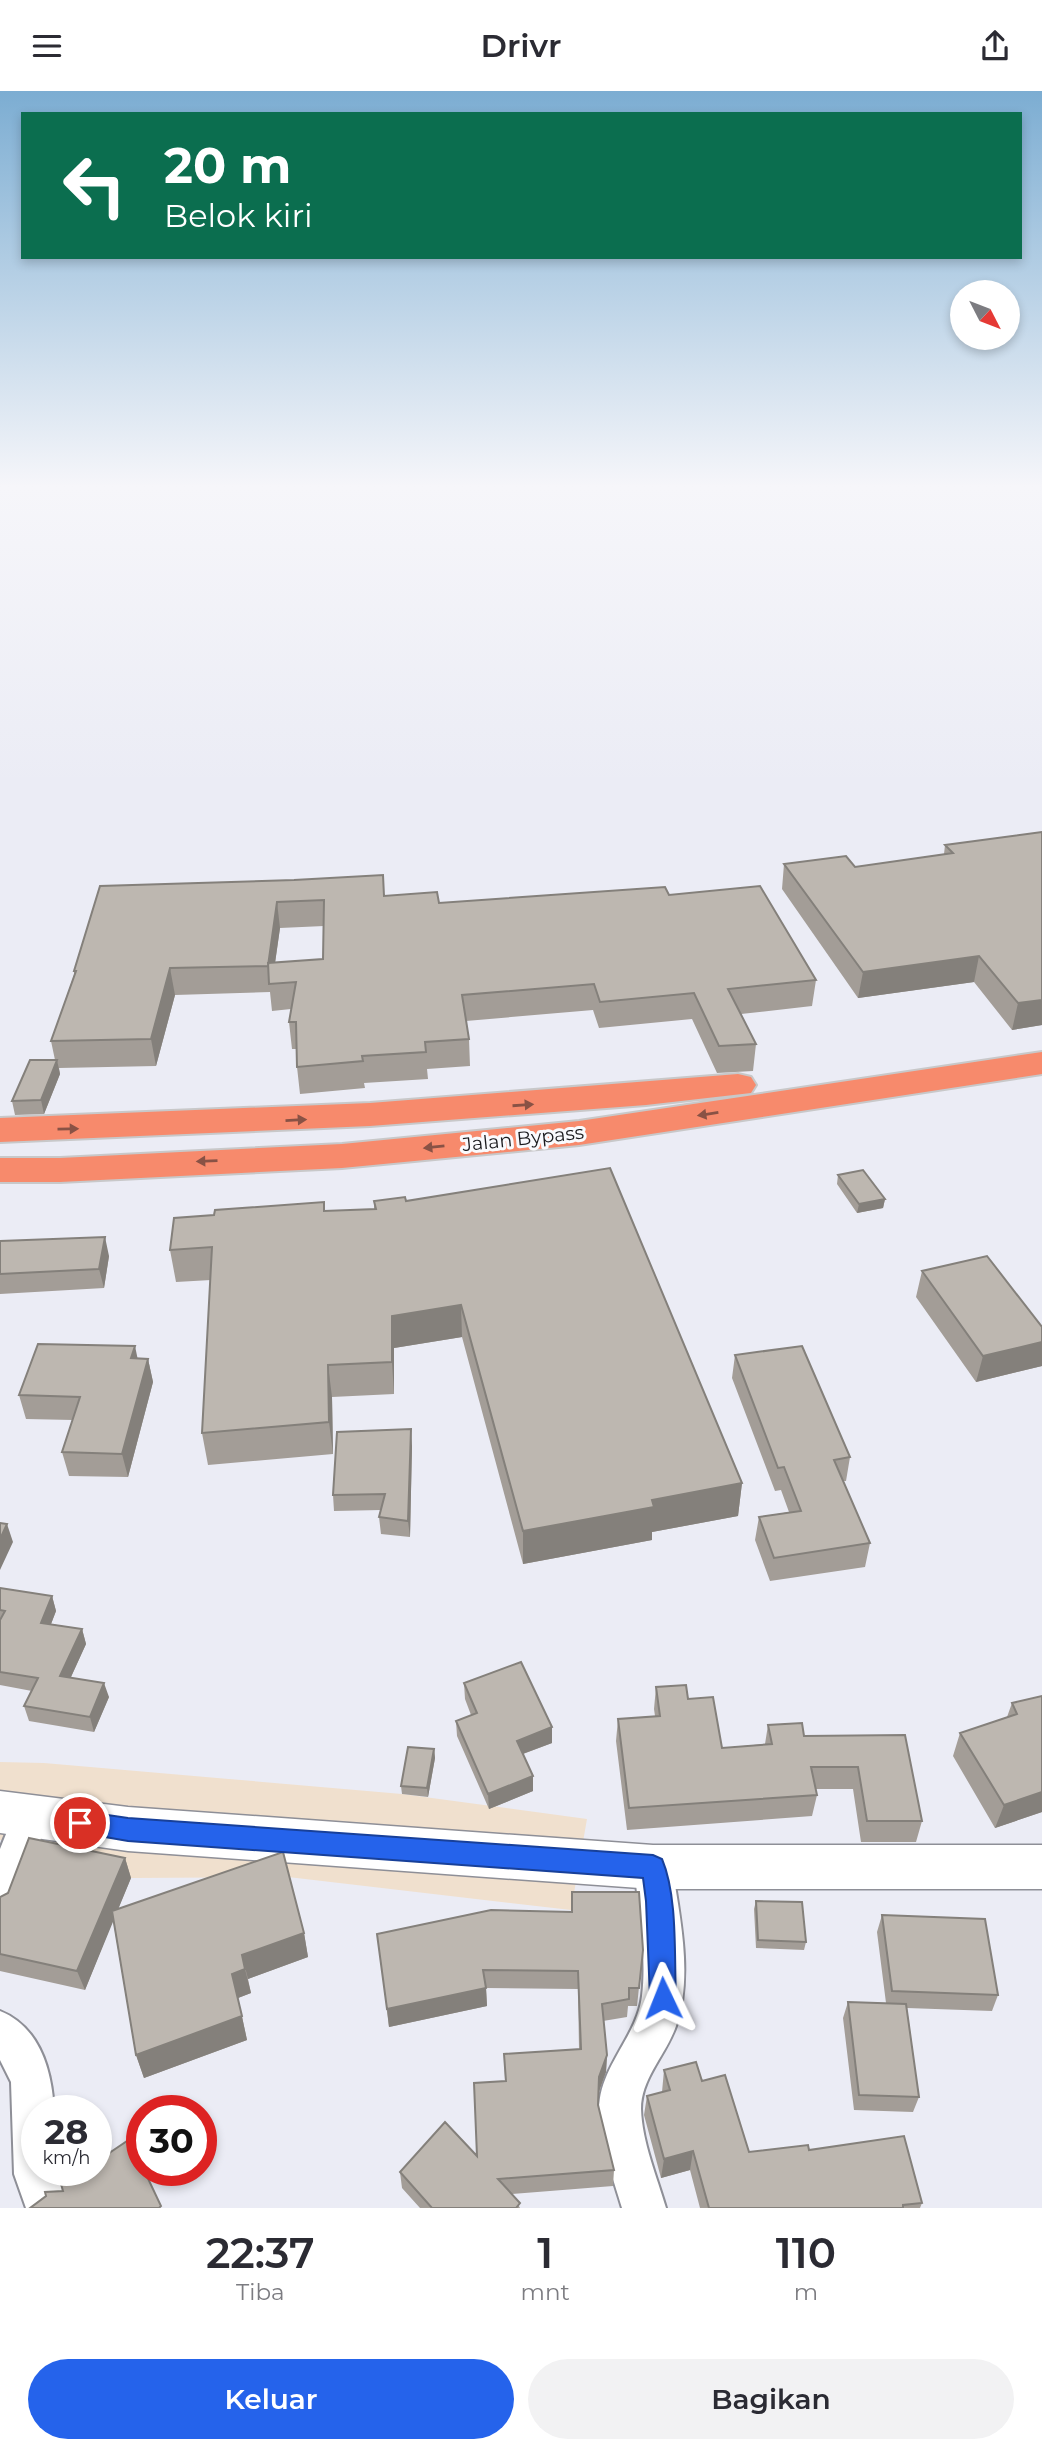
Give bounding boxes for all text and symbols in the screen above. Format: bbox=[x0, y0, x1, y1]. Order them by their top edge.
text: Drivr bbox=[481, 26, 561, 65]
icon: menu bbox=[28, 27, 66, 65]
icon: share bbox=[976, 27, 1014, 65]
text: 20 m bbox=[164, 136, 291, 195]
icon: left bbox=[49, 140, 140, 231]
text: Belok kiri bbox=[164, 196, 313, 235]
north arrow bbox=[950, 280, 1020, 350]
map controls bbox=[950, 280, 1020, 350]
one-way arrow bbox=[512, 1099, 534, 1110]
one-way arrow bbox=[697, 1109, 719, 1120]
one-way arrow bbox=[285, 1114, 307, 1125]
street label: Jalan Bypass bbox=[460, 1121, 585, 1156]
one-way arrow bbox=[57, 1123, 79, 1135]
one-way arrow bbox=[423, 1142, 445, 1153]
one-way arrow bbox=[196, 1155, 218, 1166]
pin bbox=[50, 1793, 110, 1853]
icon: arrive bbox=[61, 1804, 99, 1842]
position arrow bbox=[626, 1961, 700, 2035]
speed limit sign: 30 bbox=[126, 2095, 217, 2186]
text: 28 bbox=[45, 2110, 88, 2153]
text: km/h bbox=[42, 2147, 91, 2169]
text: 22:37 bbox=[206, 2227, 315, 2279]
text: 1 bbox=[537, 2227, 553, 2279]
text: 110 bbox=[776, 2227, 836, 2279]
text: Tiba bbox=[236, 2278, 285, 2306]
text: mnt bbox=[521, 2278, 570, 2306]
text: m bbox=[794, 2278, 818, 2306]
button: Keluar bbox=[28, 2359, 514, 2439]
button: Bagikan bbox=[528, 2359, 1014, 2439]

